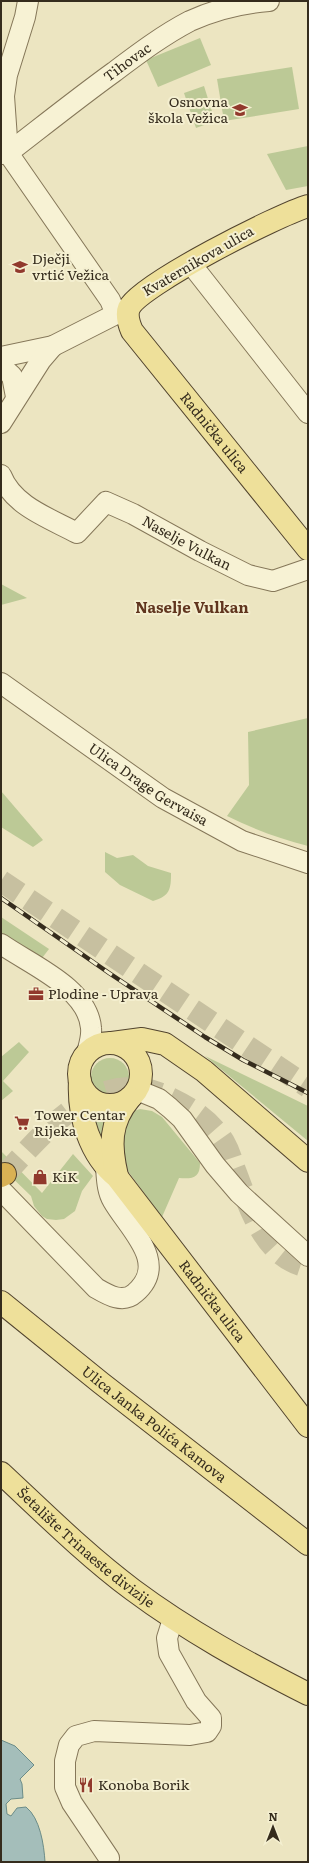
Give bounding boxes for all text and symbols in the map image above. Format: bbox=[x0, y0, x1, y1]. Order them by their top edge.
street label: Tihovac bbox=[99, 37, 154, 86]
place label: Osnovna škola Vežica bbox=[148, 91, 228, 127]
school or university icon: Osnovna škola Vežica bbox=[231, 101, 249, 119]
street label: Kvaternikova ulica bbox=[138, 220, 257, 300]
place label: Dječji vrtić Vežica bbox=[32, 248, 110, 284]
school or university icon: Dječji vrtić Vežica bbox=[11, 258, 29, 276]
street label: Radnička ulica bbox=[176, 388, 254, 477]
street label: Naselje Vulkan bbox=[139, 510, 235, 574]
district label: Naselje Vulkan bbox=[135, 595, 249, 618]
street label: Ulica Drage Gervaisa bbox=[85, 737, 212, 830]
place label: Plodine - Uprava bbox=[48, 983, 159, 1003]
office icon: Plodine - Uprava bbox=[27, 985, 45, 1003]
place label: Tower Centar Rijeka bbox=[34, 1104, 125, 1140]
supermarket icon: Tower Centar Rijeka bbox=[13, 1114, 31, 1132]
place label: KiK bbox=[52, 1166, 78, 1186]
shop icon: KiK bbox=[31, 1168, 49, 1186]
street label: Radnička ulica bbox=[175, 1255, 251, 1346]
street label: Ulica Janka Polića Kamova bbox=[78, 1360, 232, 1487]
street label: Šetalište Trinaeste divizije bbox=[13, 1482, 159, 1612]
place label: Konoba Borik bbox=[98, 1774, 190, 1794]
restaurant icon: Konoba Borik bbox=[77, 1776, 95, 1794]
north arrow bbox=[253, 1807, 293, 1847]
text: N bbox=[268, 1808, 278, 1824]

